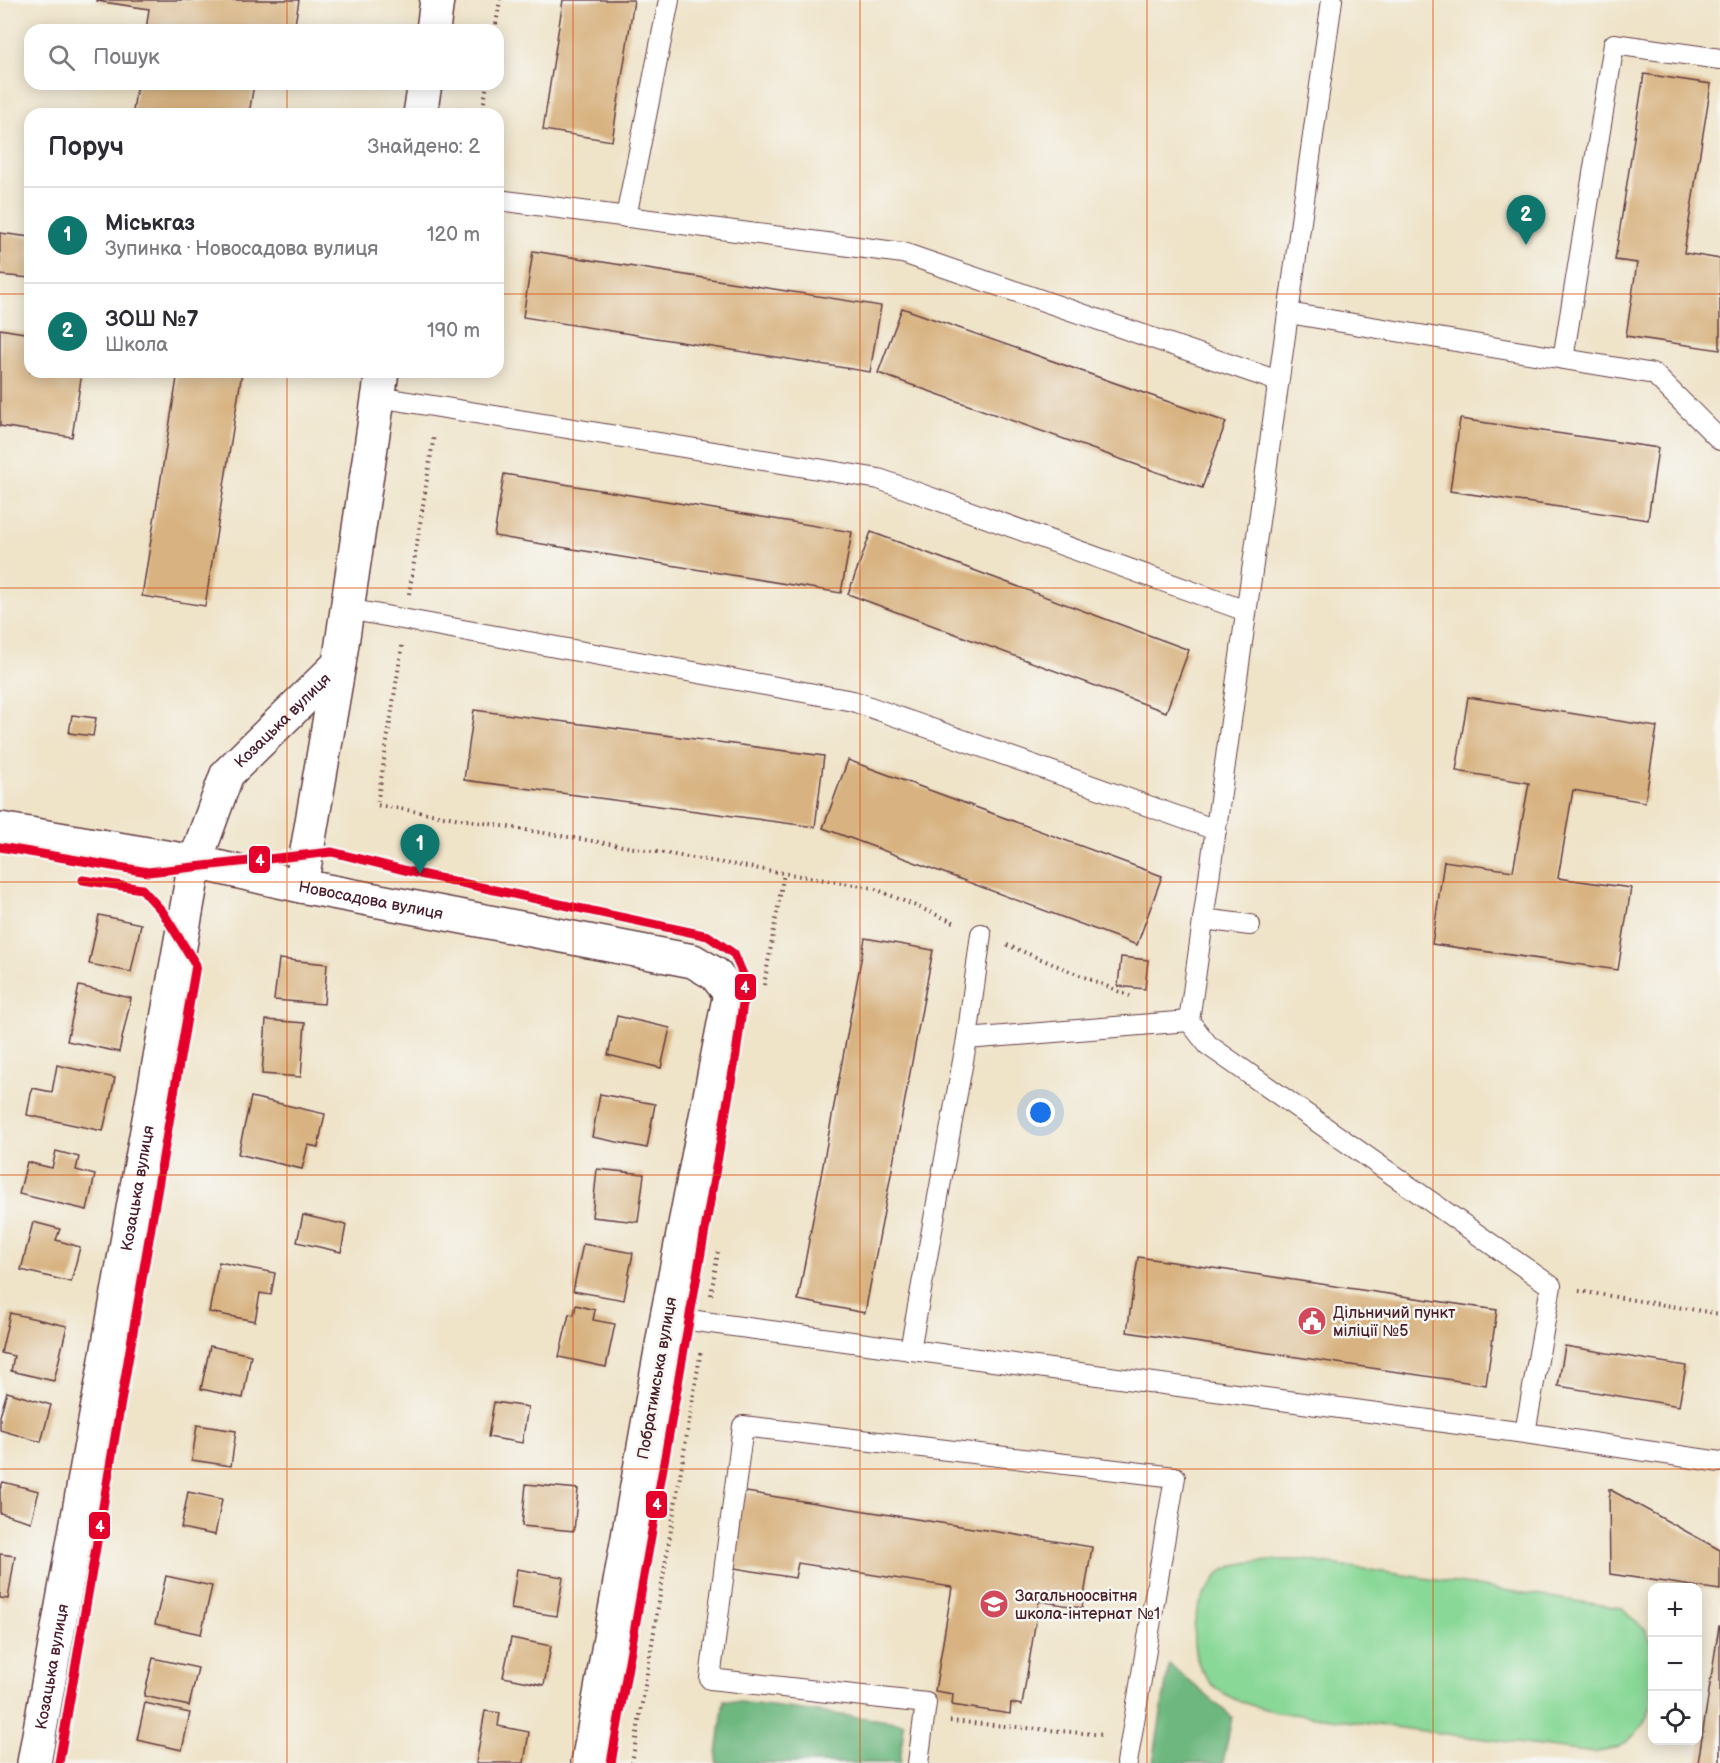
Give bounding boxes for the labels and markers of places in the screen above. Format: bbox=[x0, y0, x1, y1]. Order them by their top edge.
pin: 2 bbox=[1506, 196, 1546, 245]
pin: 1 bbox=[400, 824, 440, 874]
place label: Дільничий пункт міліції №5 bbox=[1333, 1304, 1456, 1341]
public building icon: Дільничий пункт міліції №5 bbox=[1296, 1305, 1328, 1337]
place label: Загальноосвітня школа-інтернат №1 bbox=[1015, 1587, 1160, 1624]
school or university icon: Загальноосвітня школа-інтернат №1 bbox=[978, 1588, 1010, 1620]

